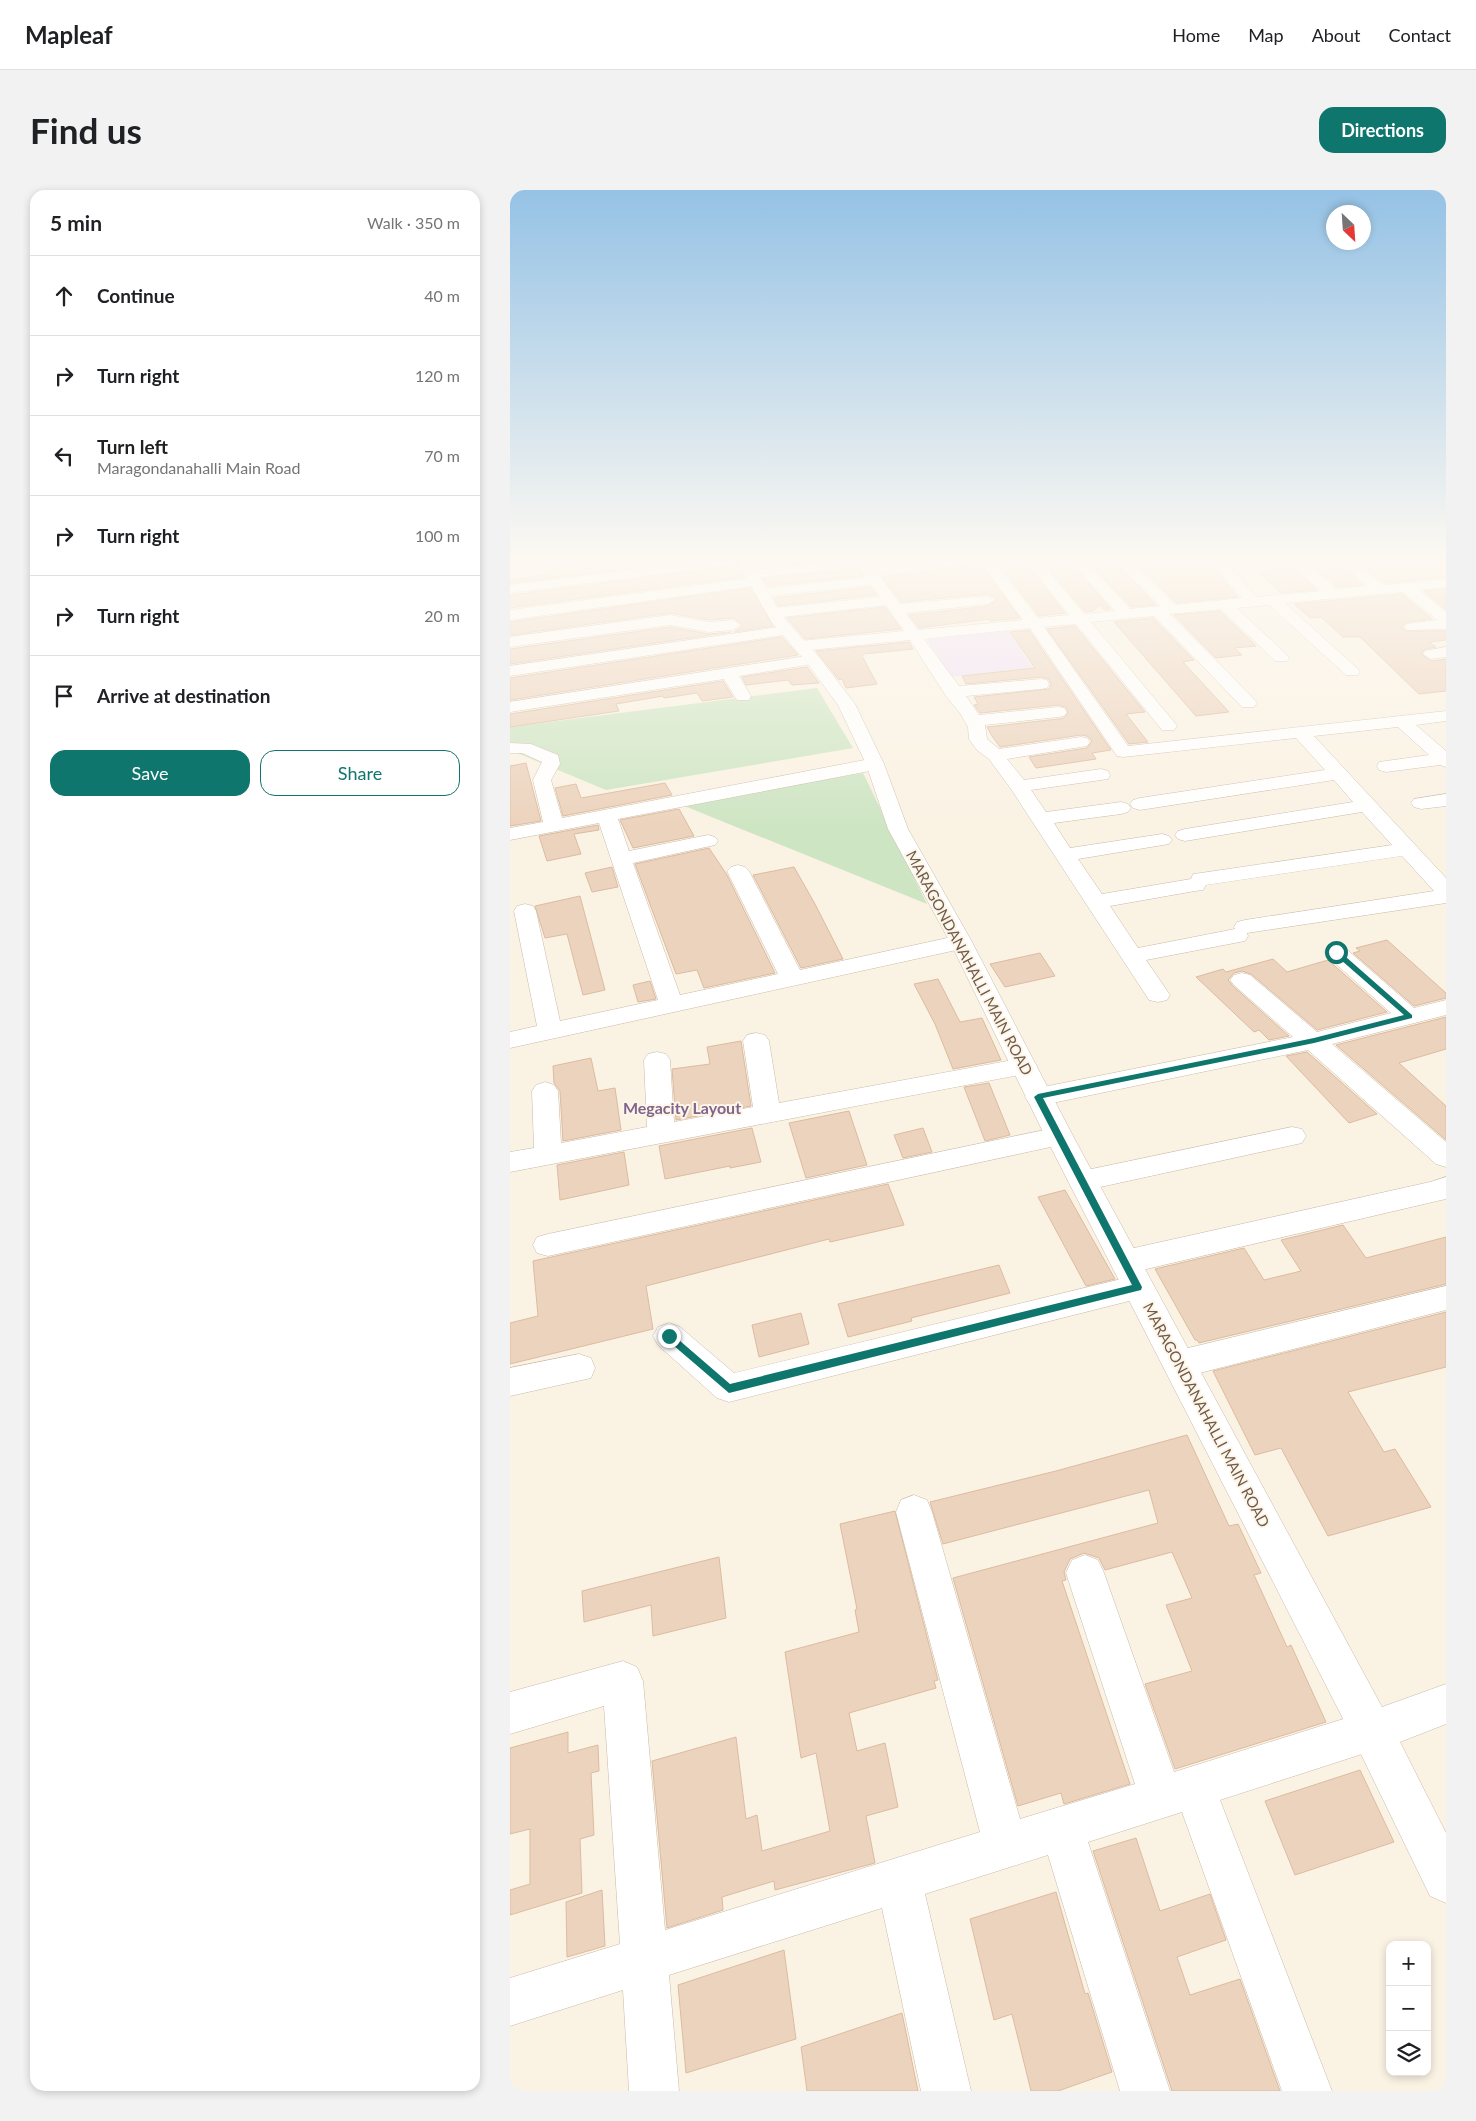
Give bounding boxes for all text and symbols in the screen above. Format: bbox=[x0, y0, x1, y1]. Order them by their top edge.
text: Mapleaf bbox=[25, 20, 113, 49]
text: Home bbox=[1172, 24, 1220, 46]
text: Map bbox=[1248, 24, 1284, 46]
text: About bbox=[1312, 24, 1361, 46]
text: Contact bbox=[1389, 24, 1451, 46]
button: Directions bbox=[1319, 107, 1446, 153]
text: Find us bbox=[30, 109, 142, 151]
north arrow bbox=[1326, 205, 1371, 250]
text: 5 min bbox=[50, 210, 102, 235]
text: Walk · 350 m bbox=[367, 213, 460, 232]
icon: ahead bbox=[50, 282, 78, 310]
text: Continue bbox=[97, 284, 175, 307]
text: 40 m bbox=[424, 286, 460, 305]
icon: right bbox=[50, 362, 78, 390]
text: Turn right bbox=[97, 364, 179, 387]
text: 120 m bbox=[415, 366, 460, 385]
text: Turn left bbox=[97, 435, 168, 458]
icon: left bbox=[50, 442, 78, 470]
text: 70 m bbox=[424, 446, 460, 465]
text: Maragondanahalli Main Road bbox=[97, 458, 301, 477]
icon: right bbox=[50, 522, 78, 550]
text: Turn right bbox=[97, 524, 179, 547]
text: 100 m bbox=[415, 526, 460, 545]
icon: right bbox=[50, 602, 78, 630]
text: Turn right bbox=[97, 604, 179, 627]
text: 20 m bbox=[424, 606, 460, 625]
icon: arrive bbox=[50, 682, 78, 710]
text: Arrive at destination bbox=[97, 684, 270, 707]
button: Save bbox=[50, 750, 250, 796]
button: Share bbox=[260, 750, 460, 796]
street label: MARAGONDANAHALLI MAIN ROAD bbox=[903, 847, 1037, 1078]
route start bbox=[1325, 941, 1348, 964]
district label: Megacity Layout bbox=[623, 1098, 741, 1117]
street label: MARAGONDANAHALLI MAIN ROAD bbox=[1140, 1299, 1274, 1530]
route end bbox=[658, 1325, 681, 1348]
map controls bbox=[1386, 1941, 1431, 2076]
button: + bbox=[1386, 1941, 1431, 1986]
button: − bbox=[1386, 1986, 1431, 2031]
button: layers bbox=[1386, 2031, 1431, 2076]

